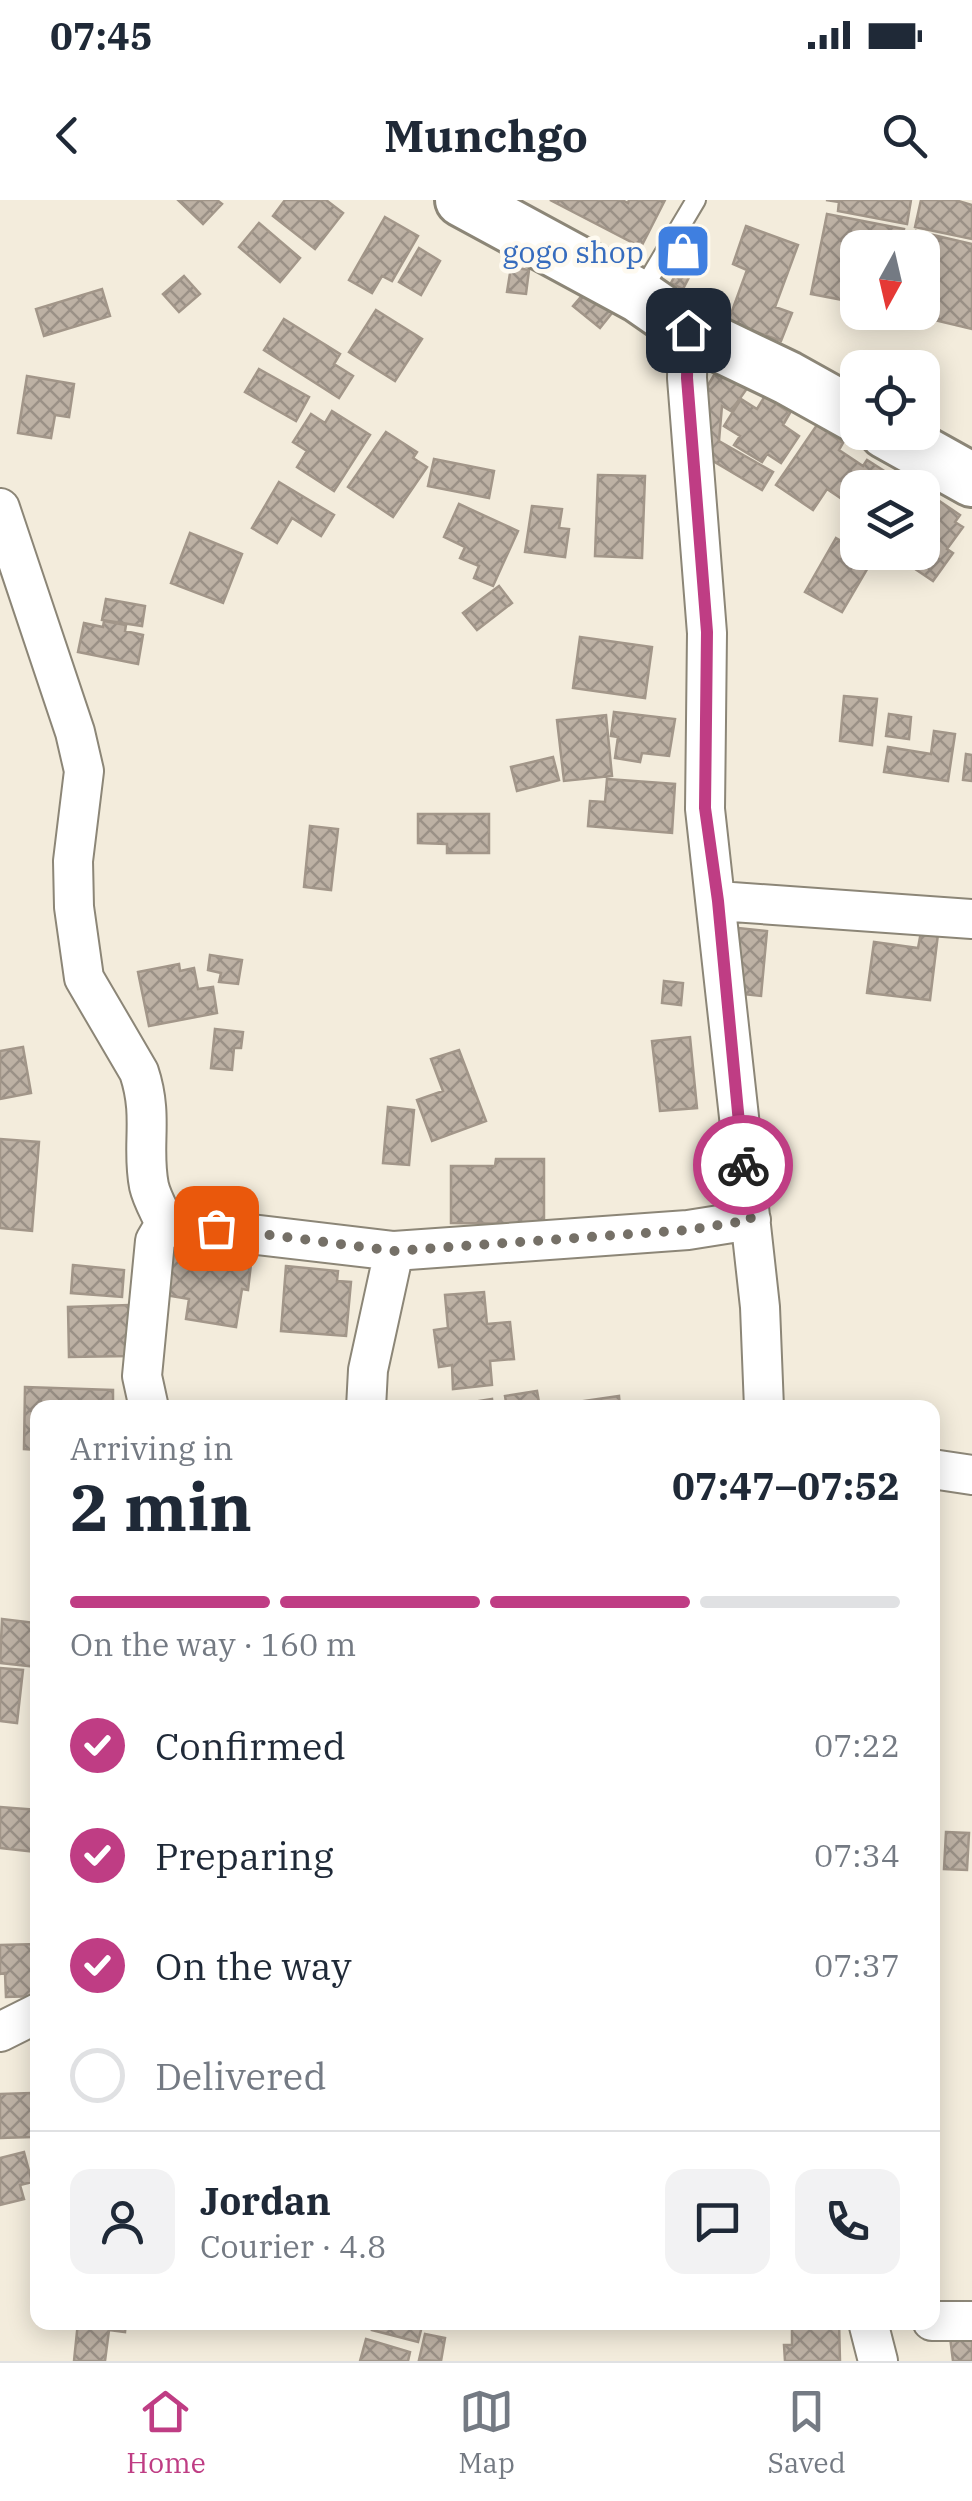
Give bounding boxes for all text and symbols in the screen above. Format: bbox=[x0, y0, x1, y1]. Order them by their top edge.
text: 07:45 bbox=[50, 11, 153, 60]
text: Munchgo bbox=[384, 106, 588, 164]
icon: back bbox=[40, 108, 95, 163]
icon: search bbox=[877, 108, 932, 163]
shop icon: gogo shop bbox=[653, 221, 713, 281]
north arrow bbox=[840, 230, 940, 330]
map controls bbox=[840, 230, 940, 570]
place label: gogo shop bbox=[502, 232, 644, 271]
pin bbox=[646, 288, 731, 373]
icon: home bbox=[661, 303, 716, 358]
button: locate bbox=[840, 350, 940, 450]
button: layers bbox=[840, 470, 940, 570]
courier bbox=[693, 1115, 793, 1215]
icon: bike bbox=[716, 1138, 771, 1193]
pin bbox=[174, 1186, 259, 1271]
icon: bag bbox=[189, 1201, 244, 1256]
text: Arriving in bbox=[70, 1427, 233, 1469]
text: 07:47–07:52 bbox=[672, 1461, 900, 1510]
text: 2 min bbox=[70, 1464, 252, 1549]
text: On the way · 160 m bbox=[70, 1623, 356, 1665]
icon: check bbox=[70, 1718, 125, 1773]
text: Confirmed bbox=[155, 1721, 346, 1770]
text: 07:22 bbox=[814, 1724, 900, 1766]
icon: check bbox=[70, 1828, 125, 1883]
text: Preparing bbox=[155, 1831, 334, 1880]
text: 07:34 bbox=[814, 1834, 900, 1876]
icon: check bbox=[70, 1938, 125, 1993]
text: On the way bbox=[155, 1941, 352, 1990]
text: 07:37 bbox=[814, 1944, 900, 1986]
text: Delivered bbox=[155, 2051, 327, 2100]
button: person bbox=[70, 2169, 175, 2274]
button: chat bbox=[665, 2169, 770, 2274]
button: phone bbox=[795, 2169, 900, 2274]
text: Jordan bbox=[200, 2176, 331, 2225]
text: Courier · 4.8 bbox=[200, 2225, 386, 2267]
tab: Home bbox=[126, 2384, 206, 2481]
tab: Map bbox=[458, 2384, 515, 2481]
tab: Saved bbox=[767, 2384, 846, 2481]

